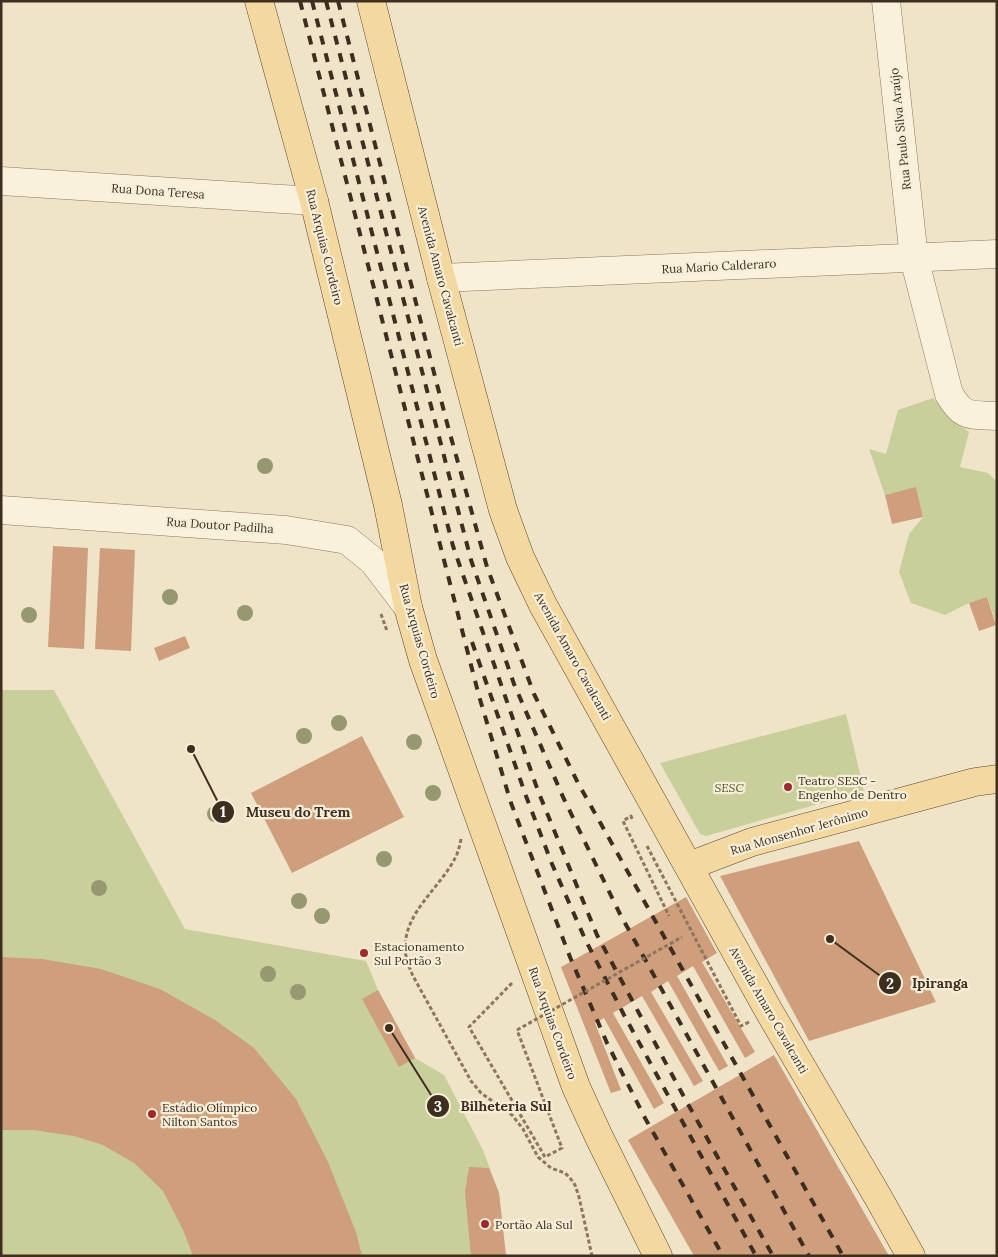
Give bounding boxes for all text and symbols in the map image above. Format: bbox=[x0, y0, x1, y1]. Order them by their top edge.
street label: Rua Paulo Silva Araújo bbox=[886, 67, 914, 191]
street label: Rua Dona Teresa bbox=[111, 180, 205, 202]
street label: Rua Arquias Cordeiro bbox=[303, 188, 347, 306]
street label: Avenida Amaro Cavalcanti bbox=[415, 203, 467, 348]
street label: Rua Mario Calderaro bbox=[661, 256, 777, 276]
street label: Rua Doutor Padilha bbox=[166, 514, 274, 536]
street label: Rua Arquias Cordeiro bbox=[396, 582, 444, 700]
street label: Avenida Amaro Cavalcanti bbox=[531, 588, 615, 723]
place label: Teatro SESC - Engenho de Dentro bbox=[798, 773, 907, 802]
park label: SESC bbox=[714, 780, 744, 795]
marker: Teatro SESC - Engenho de Dentro bbox=[782, 781, 794, 793]
callout: Museu do Trem bbox=[211, 798, 360, 827]
text: 1 bbox=[220, 802, 226, 821]
text: Museu do Trem bbox=[246, 803, 350, 821]
street label: Rua Monsenhor Jerônimo bbox=[728, 804, 870, 858]
place label: Estacionamento Sul Portão 3 bbox=[374, 939, 464, 968]
street label: Avenida Amaro Cavalcanti bbox=[726, 943, 812, 1076]
marker: Estacionamento Sul Portão 3 bbox=[358, 947, 370, 959]
street label: Rua Arquias Cordeiro bbox=[526, 965, 580, 1081]
callout: Ipiranga bbox=[877, 969, 978, 998]
text: 2 bbox=[886, 974, 894, 993]
text: Ipiranga bbox=[912, 974, 969, 992]
callout: Bilheteria Sul bbox=[425, 1092, 561, 1121]
text: 3 bbox=[434, 1097, 442, 1116]
text: Bilheteria Sul bbox=[460, 1097, 552, 1115]
place label: Estádio Olímpico Nilton Santos bbox=[162, 1100, 257, 1129]
marker: Estádio Olímpico Nilton Santos bbox=[146, 1108, 158, 1120]
place label: Portão Ala Sul bbox=[495, 1217, 573, 1232]
marker: Portão Ala Sul bbox=[479, 1218, 491, 1230]

